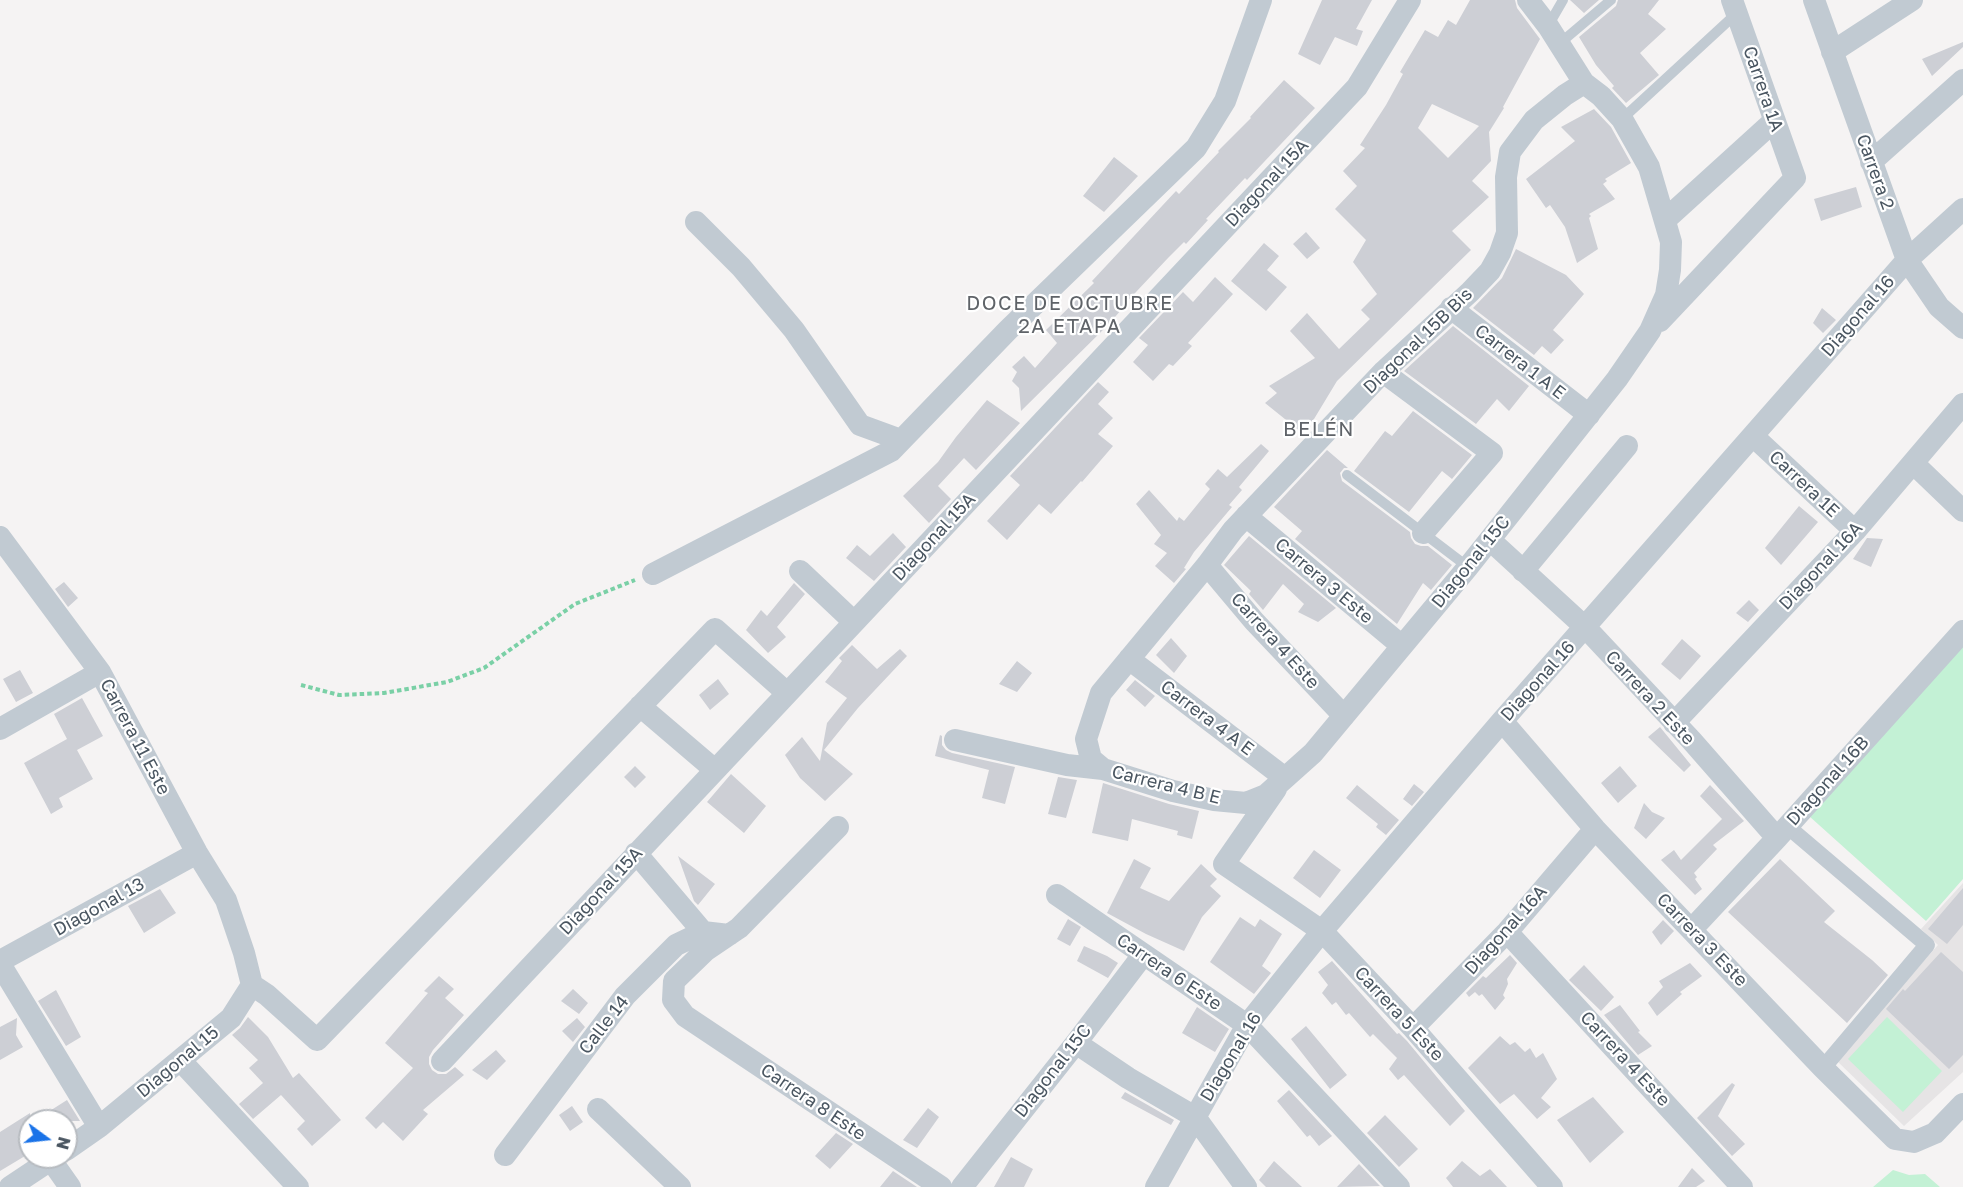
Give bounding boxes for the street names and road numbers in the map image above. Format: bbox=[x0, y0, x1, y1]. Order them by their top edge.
street label: Carrera 1A bbox=[1738, 43, 1788, 135]
street label: Carrera 2 bbox=[1851, 131, 1899, 213]
street label: Diagonal 15A bbox=[1221, 135, 1313, 231]
street label: Diagonal 16 bbox=[1817, 271, 1899, 361]
street label: Diagonal 15B Bis bbox=[1359, 284, 1477, 398]
street label: Carrera 1 A E bbox=[1470, 320, 1570, 404]
street label: Carrera 1E bbox=[1764, 446, 1844, 522]
street label: Diagonal 15A bbox=[888, 489, 980, 585]
street label: Diagonal 15C bbox=[1427, 512, 1515, 612]
street label: Diagonal 16A bbox=[1775, 517, 1867, 615]
street label: Carrera 3 Este bbox=[1271, 534, 1377, 628]
street label: Carrera 4 Este bbox=[1226, 588, 1324, 694]
street label: Diagonal 16 bbox=[1496, 636, 1580, 726]
street label: Carrera 2 Este bbox=[1601, 646, 1699, 750]
street label: Carrera 11 Este bbox=[95, 675, 175, 799]
street label: Carrera 4 A E bbox=[1156, 676, 1258, 760]
street label: Diagonal 16B bbox=[1782, 732, 1874, 830]
street label: Carrera 4 B E bbox=[1109, 761, 1223, 809]
street label: Diagonal 15A bbox=[555, 843, 647, 939]
street label: Diagonal 13 bbox=[50, 873, 148, 941]
street label: Diagonal 16A bbox=[1460, 881, 1552, 979]
street label: Carrera 3 Este bbox=[1652, 889, 1752, 991]
street label: Carrera 6 Este bbox=[1112, 929, 1226, 1015]
street label: Carrera 5 Este bbox=[1350, 962, 1448, 1066]
street label: Calle 14 bbox=[574, 991, 634, 1059]
street label: Carrera 4 Este bbox=[1576, 1007, 1674, 1111]
street label: Diagonal 16 bbox=[1196, 1008, 1266, 1106]
street label: Diagonal 15C bbox=[1010, 1020, 1096, 1122]
street label: Diagonal 15 bbox=[133, 1022, 223, 1102]
street label: Carrera 8 Este bbox=[756, 1059, 870, 1145]

